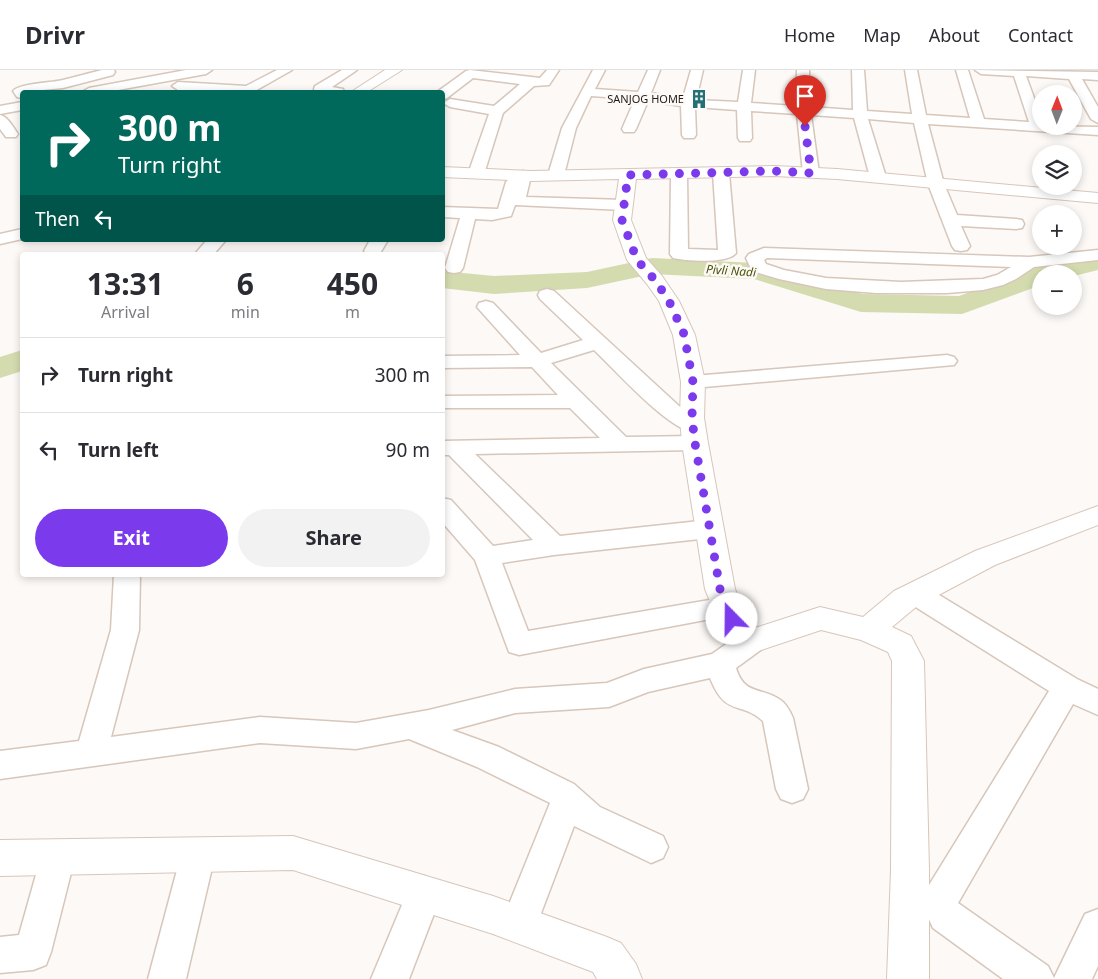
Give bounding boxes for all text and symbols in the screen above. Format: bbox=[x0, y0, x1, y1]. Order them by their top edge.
text: Drivr bbox=[25, 18, 85, 51]
text: Home bbox=[784, 23, 835, 47]
text: Map bbox=[863, 23, 901, 47]
text: About bbox=[929, 23, 980, 47]
text: Contact bbox=[1008, 23, 1073, 47]
pin bbox=[784, 75, 826, 126]
icon: arrive bbox=[791, 82, 819, 110]
north arrow bbox=[1032, 85, 1082, 135]
map controls bbox=[1032, 85, 1082, 315]
building icon: SANJOG HOME bbox=[688, 88, 710, 110]
place label: SANJOG HOME bbox=[607, 91, 684, 106]
text: 300 m bbox=[118, 104, 221, 151]
icon: right bbox=[35, 110, 100, 175]
button: layers bbox=[1032, 145, 1082, 195]
text: Turn right bbox=[118, 149, 221, 179]
icon: left bbox=[90, 205, 118, 233]
button: + bbox=[1032, 205, 1082, 255]
text: Then bbox=[35, 206, 80, 232]
water label: Pivli Nadi bbox=[705, 260, 758, 281]
text: 13:31 bbox=[87, 263, 164, 304]
text: 6 bbox=[237, 263, 254, 304]
text: 450 bbox=[327, 263, 378, 304]
button: − bbox=[1032, 265, 1082, 315]
text: Arrival bbox=[101, 301, 150, 323]
text: min bbox=[231, 301, 260, 323]
text: m bbox=[345, 301, 360, 323]
icon: right bbox=[35, 361, 63, 389]
text: Turn right bbox=[78, 362, 173, 388]
text: 300 m bbox=[375, 362, 430, 388]
icon: left bbox=[35, 436, 63, 464]
text: Turn left bbox=[78, 437, 159, 463]
text: 90 m bbox=[386, 437, 430, 463]
button: Exit bbox=[35, 509, 228, 567]
button: Share bbox=[238, 509, 430, 567]
position arrow bbox=[705, 592, 757, 644]

